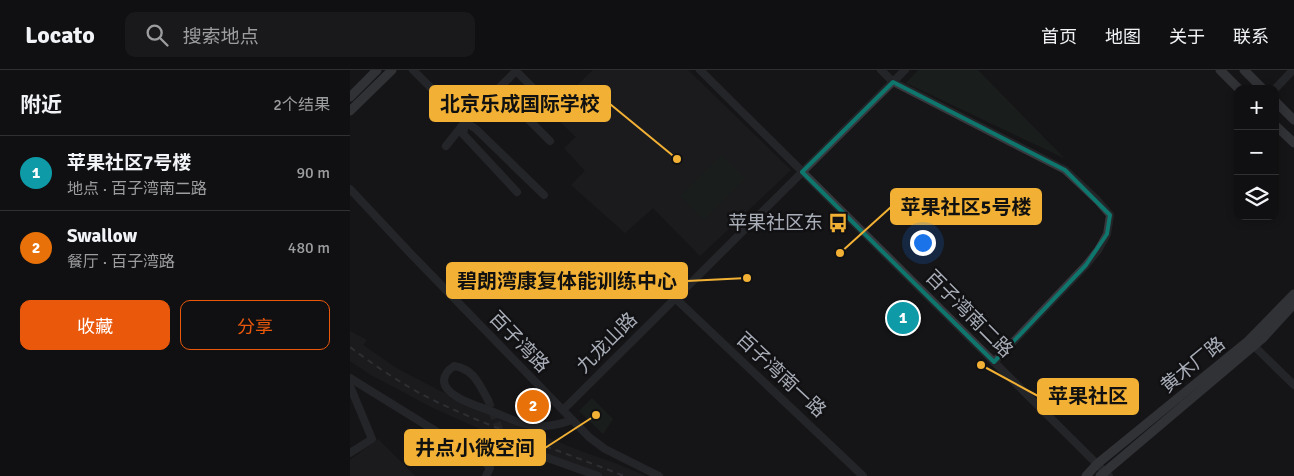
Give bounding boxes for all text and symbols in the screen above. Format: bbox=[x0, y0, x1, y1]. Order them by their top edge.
search box bbox=[125, 12, 475, 57]
text: Locato bbox=[25, 20, 95, 50]
icon: search bbox=[143, 21, 171, 49]
text: 搜索地点 bbox=[183, 25, 259, 49]
text: 首页 bbox=[1041, 26, 1077, 48]
text: 地图 bbox=[1105, 26, 1141, 48]
text: 关于 bbox=[1169, 26, 1205, 48]
text: 联系 bbox=[1233, 26, 1269, 48]
map controls bbox=[1234, 85, 1279, 220]
button: + bbox=[1234, 85, 1279, 130]
callout: 北京乐成国际学校 bbox=[430, 86, 610, 121]
text: 附近 bbox=[20, 92, 62, 118]
text: 北京乐成国际学校 bbox=[440, 92, 600, 117]
text: 2个结果 bbox=[273, 95, 330, 115]
button: − bbox=[1234, 130, 1279, 175]
text: 苹果社区7号楼 bbox=[67, 151, 191, 175]
text: 1 bbox=[32, 163, 40, 183]
text: 90 m bbox=[296, 163, 330, 183]
button: layers bbox=[1234, 175, 1279, 220]
text: 地点 · 百子湾南二路 bbox=[67, 179, 207, 199]
callout: 苹果社区5号楼 bbox=[891, 189, 1041, 224]
text: 苹果社区5号楼 bbox=[901, 195, 1031, 220]
place label: 苹果社区东 bbox=[728, 211, 823, 235]
bus stop icon: 苹果社区东 bbox=[827, 212, 849, 234]
text: Swallow bbox=[67, 224, 137, 248]
your location bbox=[910, 230, 936, 256]
text: 2 bbox=[32, 238, 40, 258]
text: 480 m bbox=[288, 238, 330, 258]
text: 餐厅 · 百子湾路 bbox=[67, 252, 175, 272]
callout: 碧朗湾康复体能训练中心 bbox=[447, 263, 687, 298]
street label: 百子湾南二路 bbox=[920, 265, 1018, 363]
text: 碧朗湾康复体能训练中心 bbox=[457, 269, 677, 294]
pin: 1 bbox=[887, 299, 919, 337]
button: 收藏 bbox=[20, 300, 170, 350]
button: 分享 bbox=[180, 300, 330, 350]
street label: 百子湾路 bbox=[484, 306, 554, 378]
street label: 九龙山路 bbox=[572, 308, 642, 378]
street label: 百子湾南一路 bbox=[731, 327, 831, 423]
street label: 黄木厂路 bbox=[1156, 332, 1230, 398]
callout: 苹果社区 bbox=[1038, 379, 1138, 414]
text: 苹果社区 bbox=[1048, 384, 1128, 409]
pin: 2 bbox=[517, 387, 549, 425]
callout: 井点小微空间 bbox=[405, 430, 545, 465]
text: 井点小微空间 bbox=[415, 436, 535, 461]

